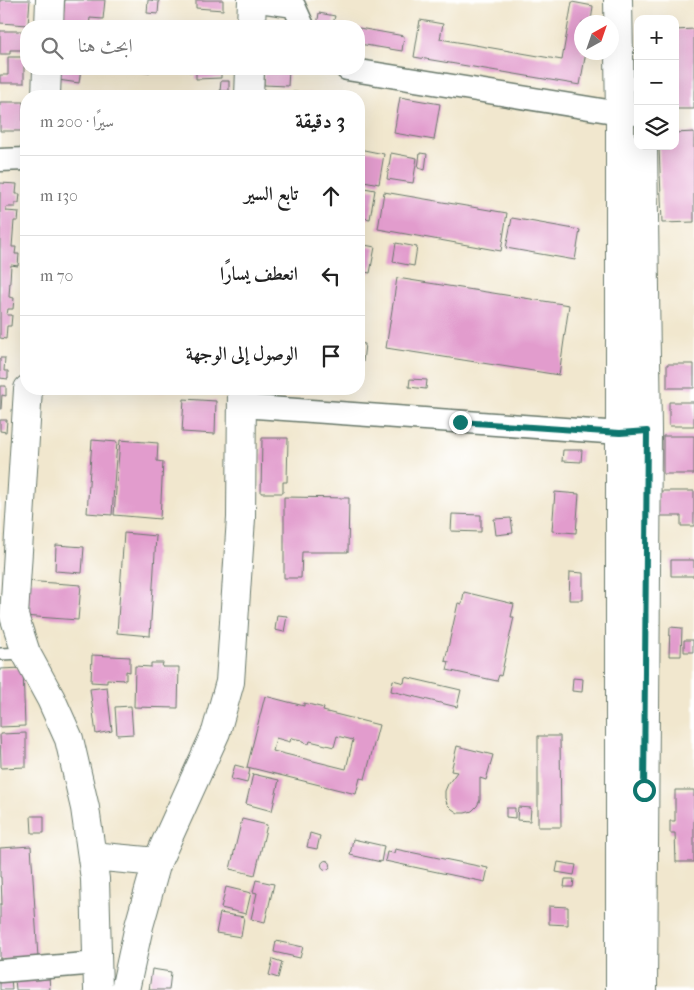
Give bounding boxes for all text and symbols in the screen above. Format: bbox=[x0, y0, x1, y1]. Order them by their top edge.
north arrow bbox=[574, 15, 619, 60]
map controls bbox=[634, 15, 679, 150]
button: + bbox=[634, 15, 679, 60]
search box bbox=[20, 20, 365, 75]
icon: search bbox=[38, 34, 66, 62]
text: ابحث هنا bbox=[78, 35, 133, 57]
button: − bbox=[634, 60, 679, 105]
button: layers bbox=[634, 105, 679, 150]
text: 3 دقيقة bbox=[295, 109, 345, 133]
text: سيرًا · 200 m bbox=[40, 112, 114, 131]
icon: ahead bbox=[317, 182, 345, 210]
text: تابع السير bbox=[244, 183, 298, 205]
text: 130 m bbox=[40, 186, 78, 205]
icon: left bbox=[317, 262, 345, 290]
text: انعطف يسارًا bbox=[220, 263, 298, 285]
text: 70 m bbox=[40, 266, 73, 285]
icon: arrive bbox=[317, 342, 345, 370]
text: الوصول إلى الوجهة bbox=[186, 343, 298, 365]
route end bbox=[449, 411, 472, 434]
route start bbox=[633, 779, 656, 802]

